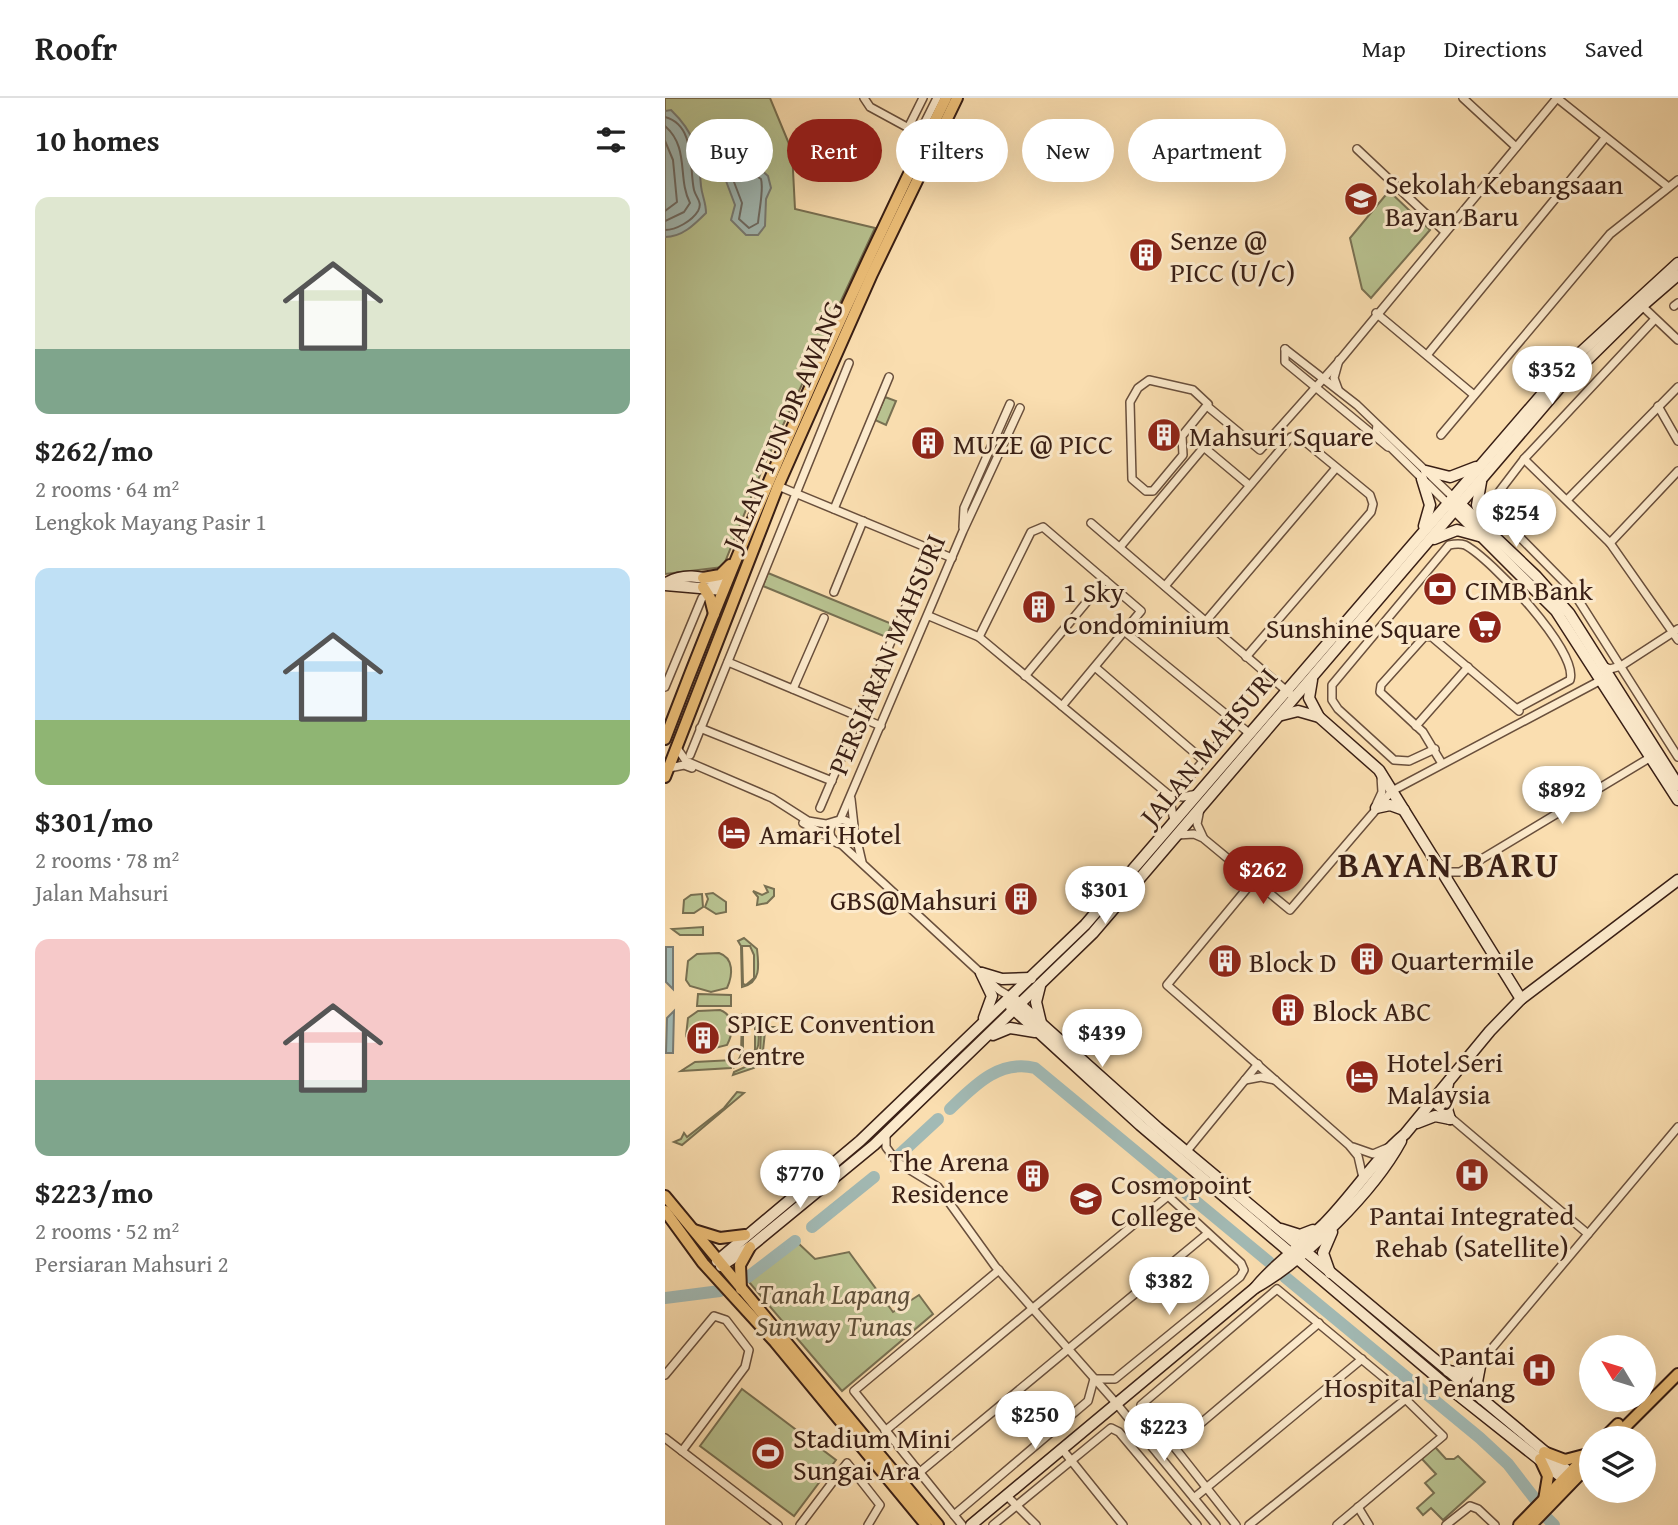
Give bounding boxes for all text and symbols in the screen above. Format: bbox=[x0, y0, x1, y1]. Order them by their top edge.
text: Roofr bbox=[35, 24, 117, 72]
text: Map bbox=[1362, 31, 1406, 66]
text: Directions bbox=[1444, 31, 1547, 66]
text: Saved bbox=[1585, 31, 1643, 66]
text: 10 homes bbox=[35, 118, 160, 162]
chip: Buy bbox=[686, 119, 773, 182]
chip: Rent bbox=[787, 119, 882, 182]
chip: Filters bbox=[896, 119, 1008, 182]
chip: New bbox=[1022, 119, 1114, 182]
chip: Apartment bbox=[1128, 119, 1286, 182]
icon: filters bbox=[592, 121, 630, 159]
place label: Sekolah Kebangsaan Bayan Baru bbox=[1385, 163, 1623, 236]
school or university icon: Sekolah Kebangsaan Bayan Baru bbox=[1342, 180, 1380, 218]
place label: Senze @ PICC (U/C) bbox=[1170, 219, 1295, 292]
building icon: Senze @ PICC (U/C) bbox=[1127, 236, 1165, 274]
icon: home bbox=[270, 243, 396, 369]
street label: JALAN TUN DR AWANG bbox=[710, 294, 853, 559]
pin: $352 bbox=[1511, 346, 1593, 406]
text: $352 bbox=[1528, 352, 1576, 385]
place label: Mahsuri Square bbox=[1189, 415, 1374, 456]
building icon: Mahsuri Square bbox=[1145, 416, 1183, 454]
place label: MUZE @ PICC bbox=[953, 423, 1113, 464]
building icon: MUZE @ PICC bbox=[909, 424, 947, 462]
text: $262/mo bbox=[35, 428, 153, 472]
text: 2 rooms · 64 m² bbox=[35, 472, 179, 505]
pin: $254 bbox=[1475, 490, 1557, 549]
text: $254 bbox=[1492, 495, 1540, 528]
text: Lengkok Mayang Pasir 1 bbox=[35, 505, 267, 538]
street label: PERSIARAN MAHSURI bbox=[817, 527, 955, 781]
place label: CIMB Bank bbox=[1465, 569, 1594, 610]
bank icon: CIMB Bank bbox=[1421, 570, 1459, 608]
place label: 1 Sky Condominium bbox=[1063, 571, 1230, 644]
building icon: 1 Sky Condominium bbox=[1020, 588, 1058, 626]
place label: Sunshine Square bbox=[1266, 607, 1461, 648]
supermarket icon: Sunshine Square bbox=[1466, 608, 1504, 646]
icon: home bbox=[270, 614, 396, 740]
street label: JALAN MAHSURI bbox=[1127, 658, 1287, 837]
pin: $892 bbox=[1521, 766, 1603, 826]
text: $892 bbox=[1538, 772, 1586, 805]
text: $301/mo bbox=[35, 799, 153, 843]
place label: Amari Hotel bbox=[759, 813, 902, 854]
hotel icon: Amari Hotel bbox=[715, 814, 753, 852]
district label: BAYAN BARU bbox=[1338, 839, 1560, 890]
text: 2 rooms · 78 m² bbox=[35, 843, 179, 876]
pin: $262 bbox=[1222, 846, 1304, 906]
text: $262 bbox=[1239, 852, 1287, 885]
pin: $301 bbox=[1064, 866, 1146, 926]
text: $301 bbox=[1081, 872, 1129, 905]
text: Jalan Mahsuri bbox=[35, 876, 169, 909]
place label: GBS@Mahsuri bbox=[830, 879, 997, 920]
building icon: GBS@Mahsuri bbox=[1002, 880, 1040, 918]
place label: Quartermile bbox=[1391, 939, 1534, 980]
building icon: Quartermile bbox=[1348, 940, 1386, 978]
place label: Block D bbox=[1249, 941, 1336, 982]
building icon: Block D bbox=[1206, 942, 1244, 980]
icon: home bbox=[270, 985, 396, 1111]
place label: Block ABC bbox=[1313, 990, 1431, 1031]
building icon: Block ABC bbox=[1269, 991, 1307, 1029]
place label: SPICE Convention Centre bbox=[727, 1002, 935, 1075]
pin: $439 bbox=[1061, 1010, 1143, 1069]
text: $439 bbox=[1078, 1015, 1126, 1048]
building icon: SPICE Convention Centre bbox=[684, 1019, 722, 1057]
place label: Hotel Seri Malaysia bbox=[1387, 1041, 1503, 1114]
hotel icon: Hotel Seri Malaysia bbox=[1343, 1058, 1381, 1096]
place label: The Arena Residence bbox=[888, 1140, 1010, 1213]
pin: $770 bbox=[759, 1150, 841, 1210]
text: $770 bbox=[776, 1156, 824, 1189]
hospital icon: Pantai Integrated Rehab (Satellite) bbox=[1453, 1156, 1491, 1194]
building icon: The Arena Residence bbox=[1014, 1157, 1052, 1195]
place label: Cosmopoint College bbox=[1111, 1163, 1252, 1236]
text: $223/mo bbox=[35, 1170, 153, 1214]
school or university icon: Cosmopoint College bbox=[1067, 1180, 1105, 1218]
place label: Pantai Integrated Rehab (Satellite) bbox=[1370, 1194, 1575, 1267]
text: 2 rooms · 52 m² bbox=[35, 1214, 179, 1247]
text: Persiaran Mahsuri 2 bbox=[35, 1247, 229, 1280]
pin: $382 bbox=[1128, 1258, 1210, 1317]
text: $382 bbox=[1145, 1263, 1193, 1296]
park label: Tanah Lapang Sunway Tunas bbox=[756, 1273, 912, 1346]
place label: Pantai Hospital Penang bbox=[1324, 1334, 1515, 1407]
north arrow bbox=[1579, 1335, 1655, 1412]
map controls bbox=[1579, 1335, 1656, 1503]
hospital icon: Pantai Hospital Penang bbox=[1520, 1351, 1558, 1389]
pin: $250 bbox=[994, 1392, 1076, 1451]
text: $250 bbox=[1011, 1397, 1059, 1430]
pin: $223 bbox=[1123, 1404, 1205, 1463]
text: $223 bbox=[1140, 1409, 1188, 1442]
place label: Stadium Mini Sungai Ara bbox=[793, 1417, 951, 1490]
button: layers bbox=[1579, 1426, 1656, 1503]
sports icon: Stadium Mini Sungai Ara bbox=[749, 1434, 787, 1472]

